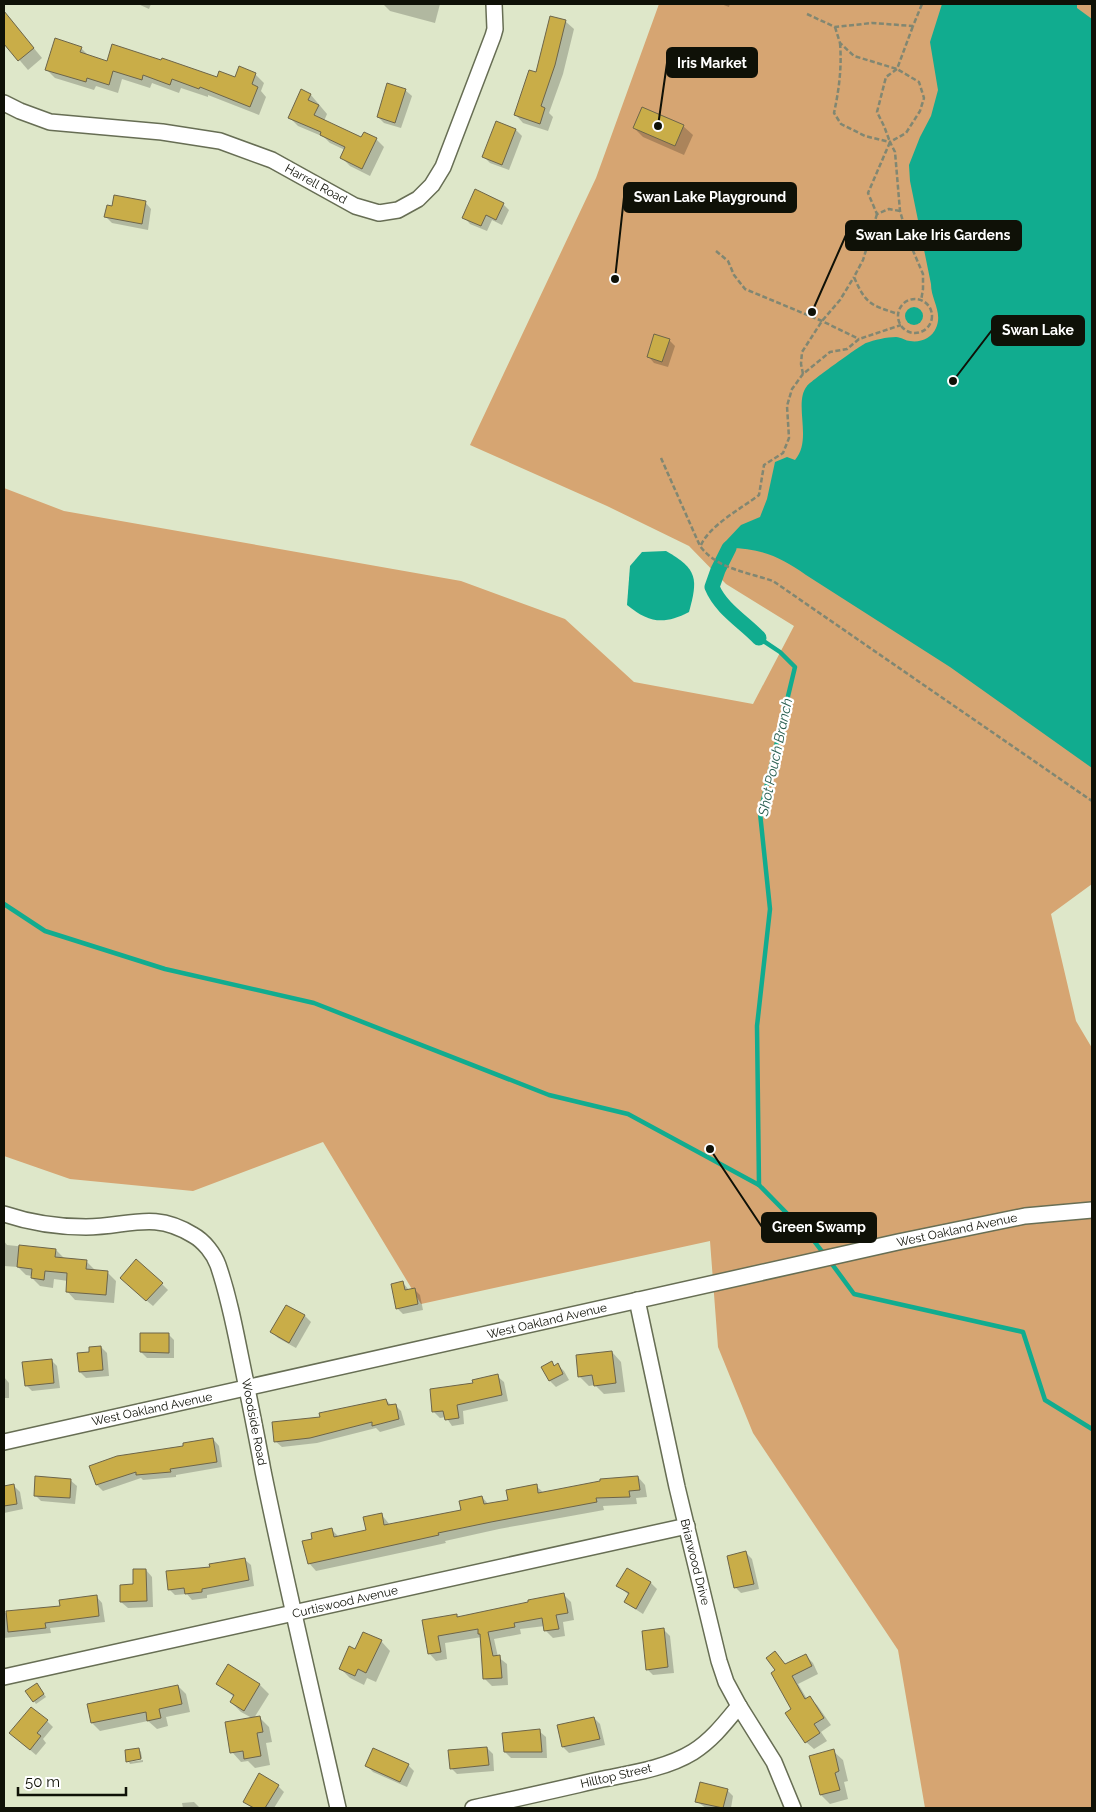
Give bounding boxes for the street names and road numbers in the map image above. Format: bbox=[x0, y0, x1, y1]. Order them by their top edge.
street label: Harrell Road bbox=[283, 161, 349, 207]
street label: West Oakland Avenue bbox=[896, 1210, 1018, 1250]
street label: West Oakland Avenue bbox=[486, 1300, 608, 1342]
street label: Woodside Road bbox=[239, 1377, 269, 1467]
street label: West Oakland Avenue bbox=[91, 1389, 213, 1429]
street label: Briarwood Drive bbox=[677, 1517, 713, 1607]
street label: Curtiswood Avenue bbox=[291, 1583, 399, 1621]
street label: Hilltop Street bbox=[579, 1761, 653, 1791]

